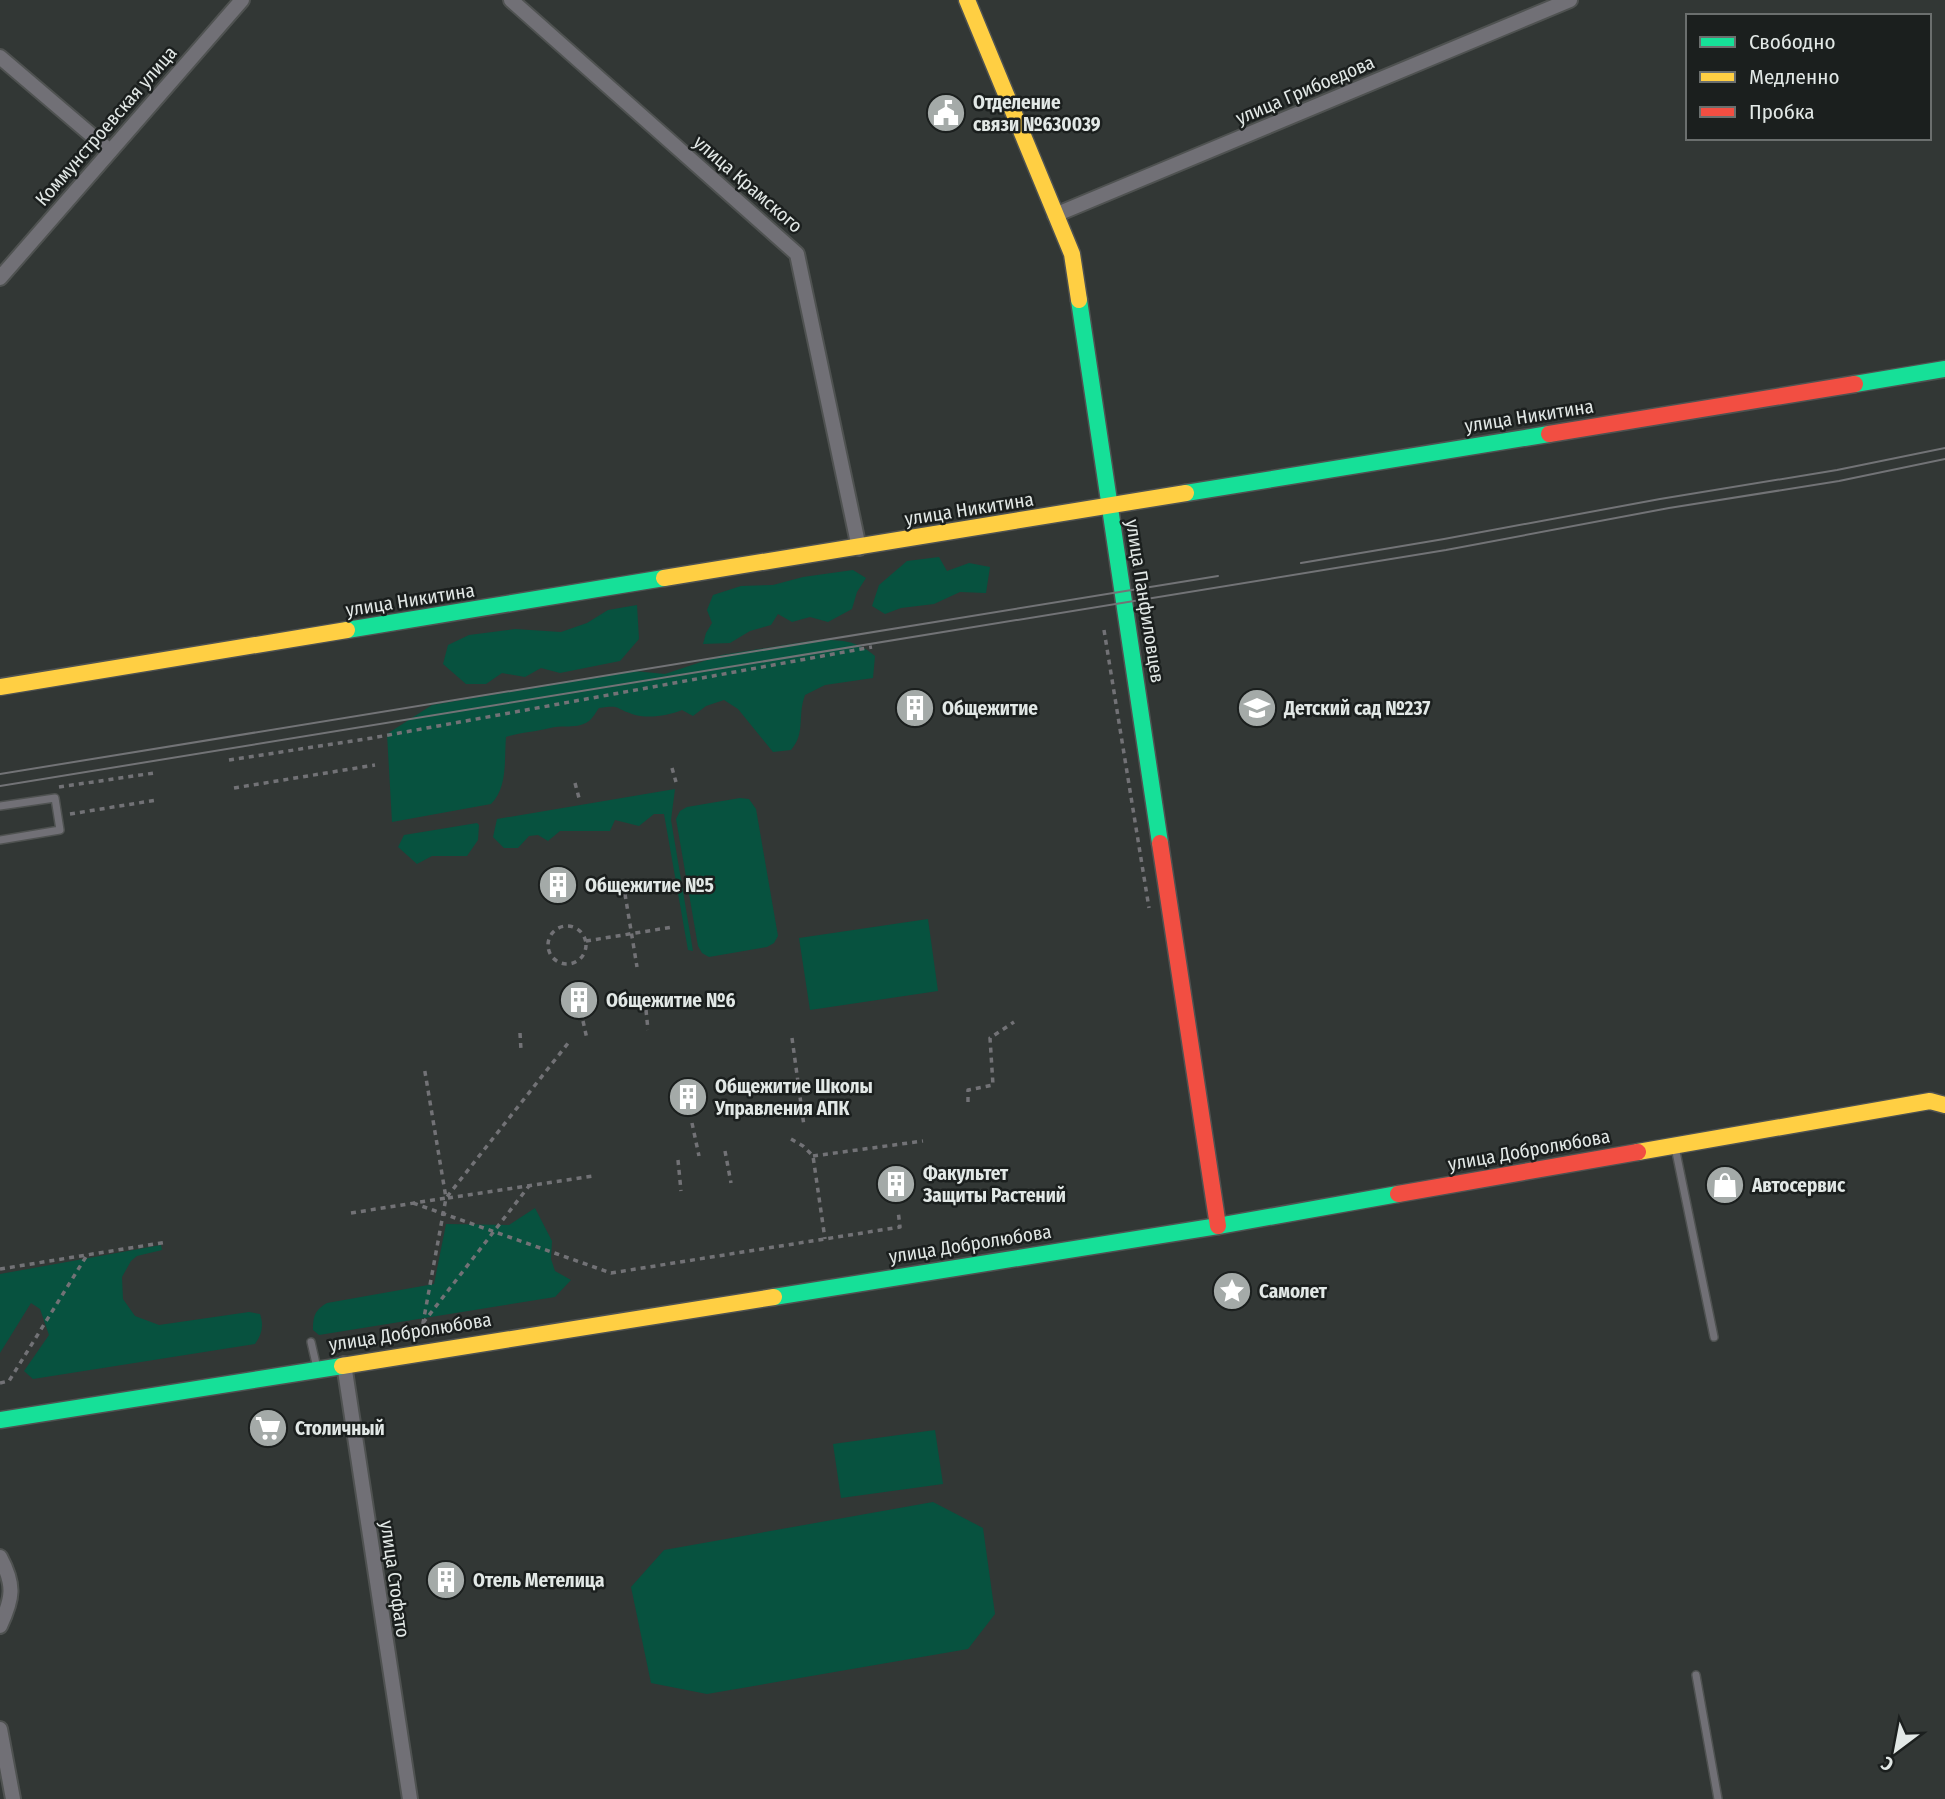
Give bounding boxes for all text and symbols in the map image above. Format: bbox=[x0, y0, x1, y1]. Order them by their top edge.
legend bbox=[1686, 14, 1931, 140]
text: Свободно bbox=[1749, 29, 1835, 55]
street label: Коммунстроевская улица bbox=[30, 42, 182, 210]
street label: улица Грибоедова bbox=[1232, 50, 1378, 130]
text: Медленно bbox=[1749, 64, 1839, 90]
place label: Отделение связи №630039 bbox=[973, 91, 1101, 136]
public building icon: Отделение связи №630039 bbox=[925, 92, 967, 134]
text: Пробка bbox=[1749, 99, 1815, 125]
street label: улица Крамского bbox=[689, 130, 807, 238]
street label: улица Никитина bbox=[1463, 394, 1595, 438]
street label: улица Никитина bbox=[903, 487, 1035, 531]
street label: улица Панфиловцев bbox=[1121, 518, 1169, 684]
street label: улица Никитина bbox=[344, 578, 476, 622]
building icon: Общежитие bbox=[894, 687, 936, 729]
school or university icon: Детский сад №237 bbox=[1236, 687, 1278, 729]
place label: Общежитие bbox=[942, 697, 1038, 720]
place label: Детский сад №237 bbox=[1283, 697, 1430, 720]
building icon: Общежитие №5 bbox=[537, 864, 579, 906]
place label: Общежитие №5 bbox=[585, 874, 714, 897]
building icon: Общежитие №6 bbox=[558, 979, 600, 1021]
place label: Общежитие №6 bbox=[606, 989, 735, 1012]
place label: Общежитие Школы Управления АПК bbox=[714, 1075, 873, 1120]
building icon: Общежитие Школы Управления АПК bbox=[667, 1076, 709, 1118]
street label: улица Добролюбова bbox=[1446, 1124, 1612, 1176]
place label: Факультет Защиты Растений bbox=[922, 1162, 1066, 1207]
building icon: Факультет Защиты Растений bbox=[875, 1163, 917, 1205]
shop icon: Автосервис bbox=[1704, 1164, 1746, 1206]
place label: Автосервис bbox=[1751, 1174, 1846, 1197]
street label: улица Добролюбова bbox=[887, 1220, 1053, 1268]
place icon: Самолет bbox=[1211, 1270, 1253, 1312]
place label: Самолет bbox=[1259, 1280, 1328, 1303]
street label: улица Добролюбова bbox=[327, 1308, 493, 1356]
supermarket icon: Столичный bbox=[247, 1407, 289, 1449]
place label: Столичный bbox=[295, 1417, 385, 1440]
street label: улица Стофато bbox=[375, 1519, 415, 1639]
building icon: Отель Метелица bbox=[425, 1559, 467, 1601]
place label: Отель Метелица bbox=[473, 1569, 605, 1592]
north arrow bbox=[1861, 1715, 1931, 1785]
text: С bbox=[1877, 1752, 1898, 1776]

